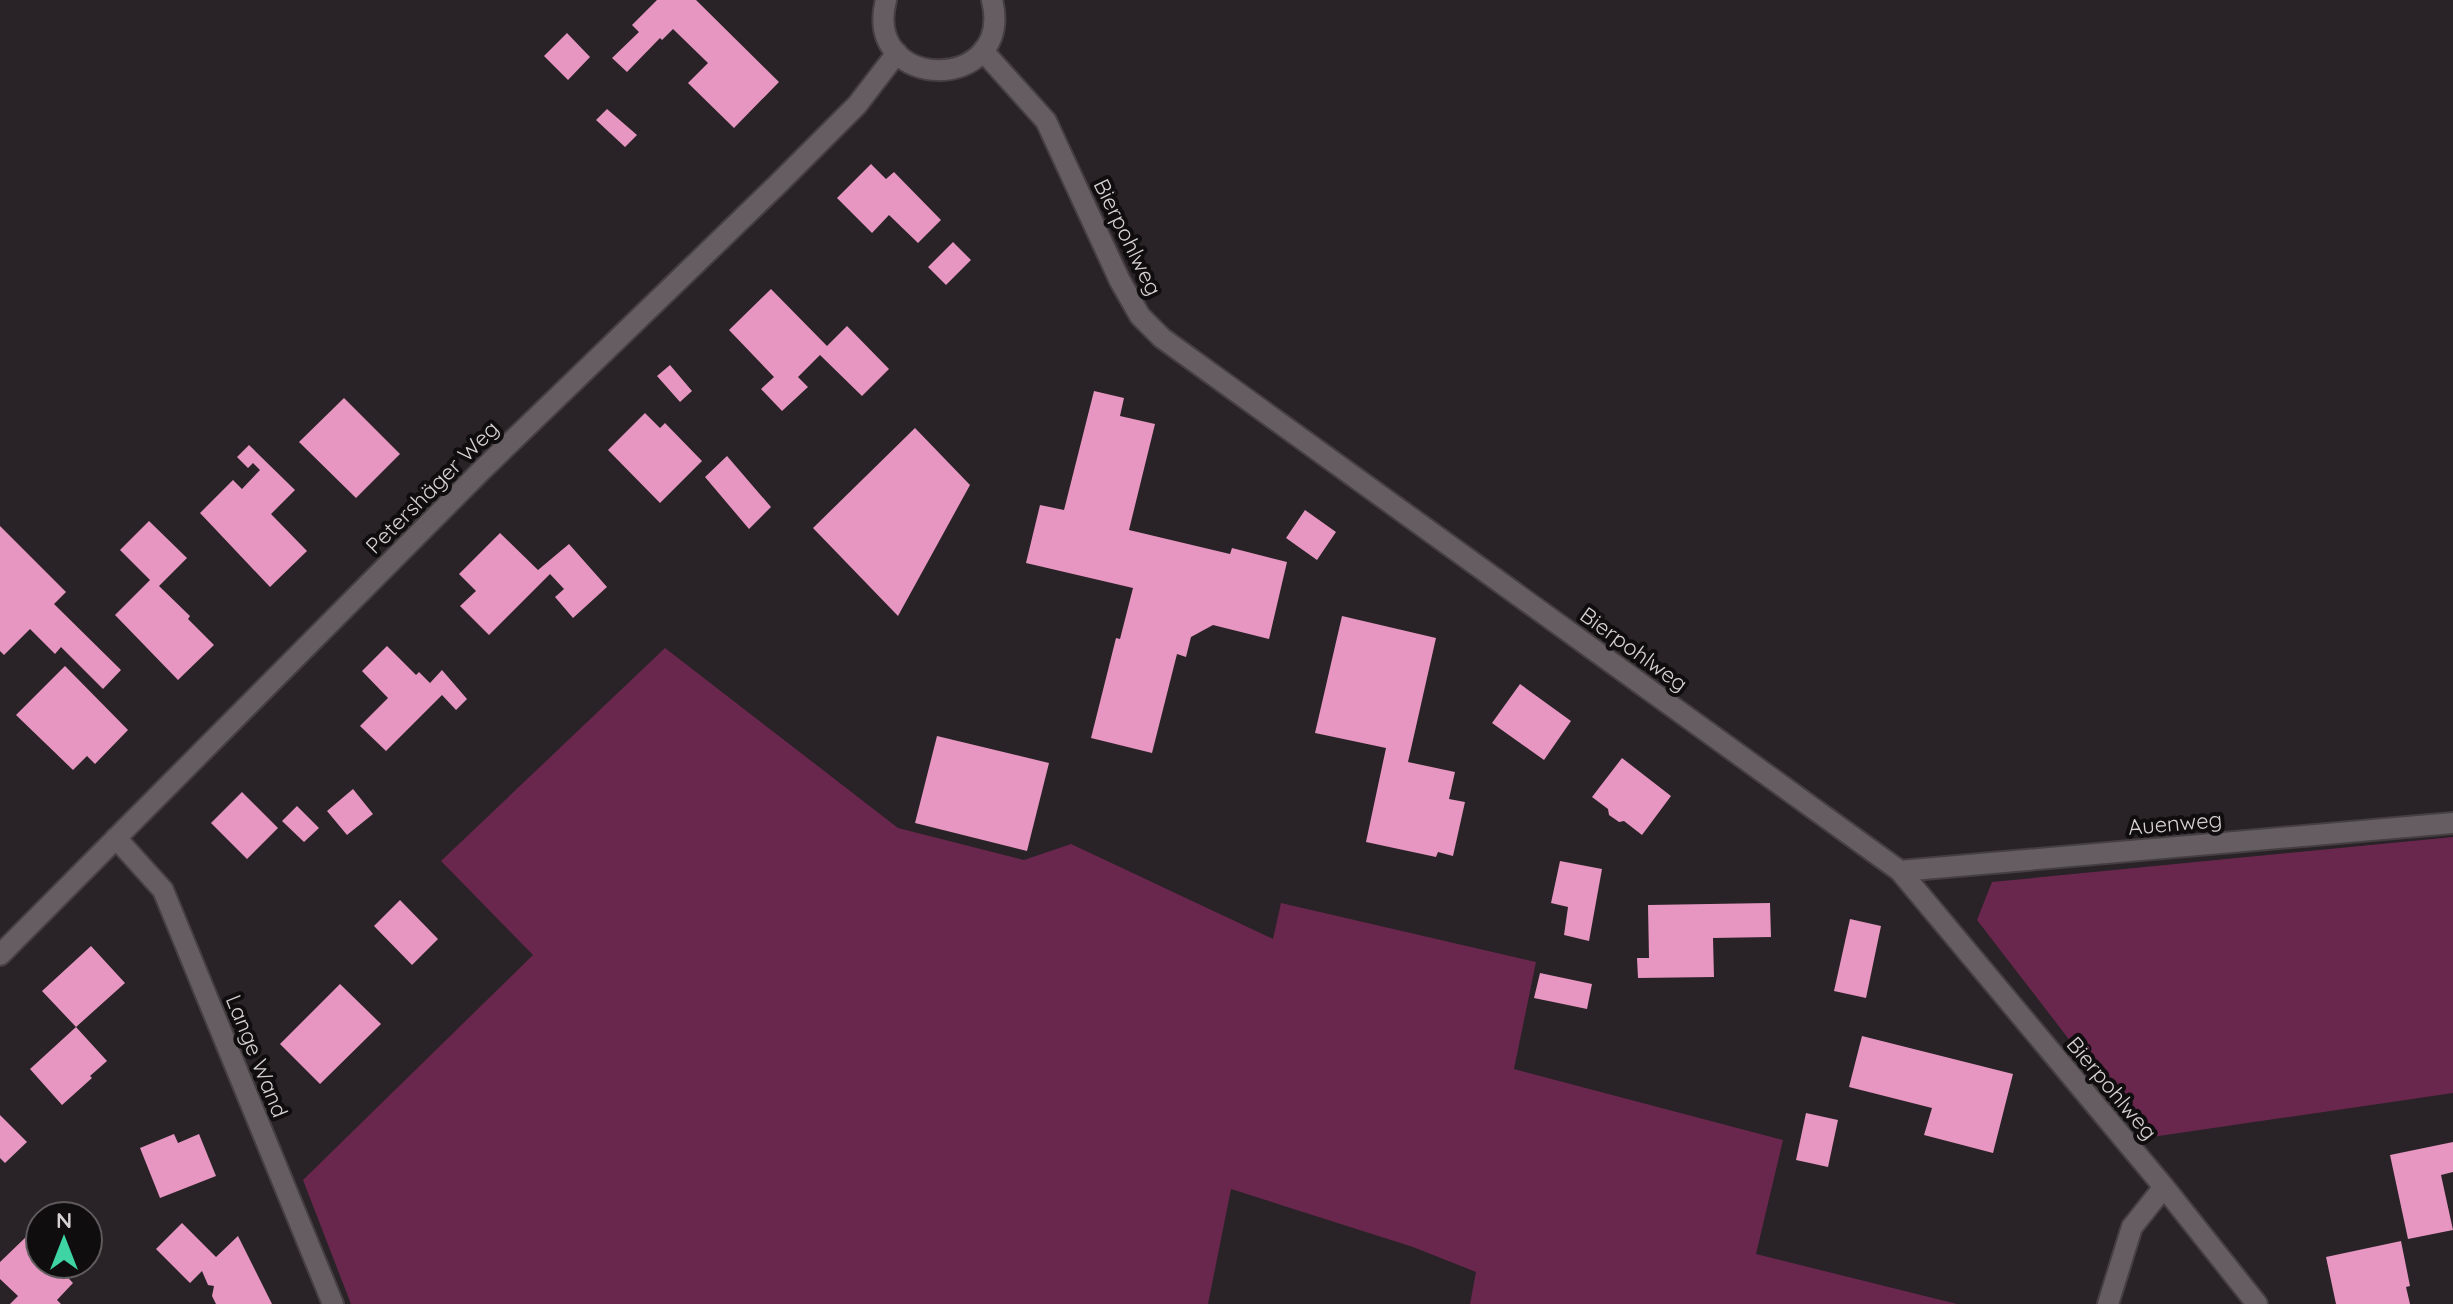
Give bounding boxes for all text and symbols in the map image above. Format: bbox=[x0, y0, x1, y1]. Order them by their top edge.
street label: Bierpohlweg bbox=[1088, 174, 1168, 300]
street label: Petershäger Weg bbox=[360, 415, 504, 559]
street label: Bierpohlweg bbox=[1575, 601, 1693, 697]
street label: Auenweg bbox=[2127, 805, 2223, 841]
street label: Lange Wand bbox=[220, 991, 294, 1121]
street label: Bierpohlweg bbox=[2061, 1031, 2163, 1145]
north arrow bbox=[24, 1200, 104, 1280]
text: N bbox=[56, 1206, 72, 1234]

